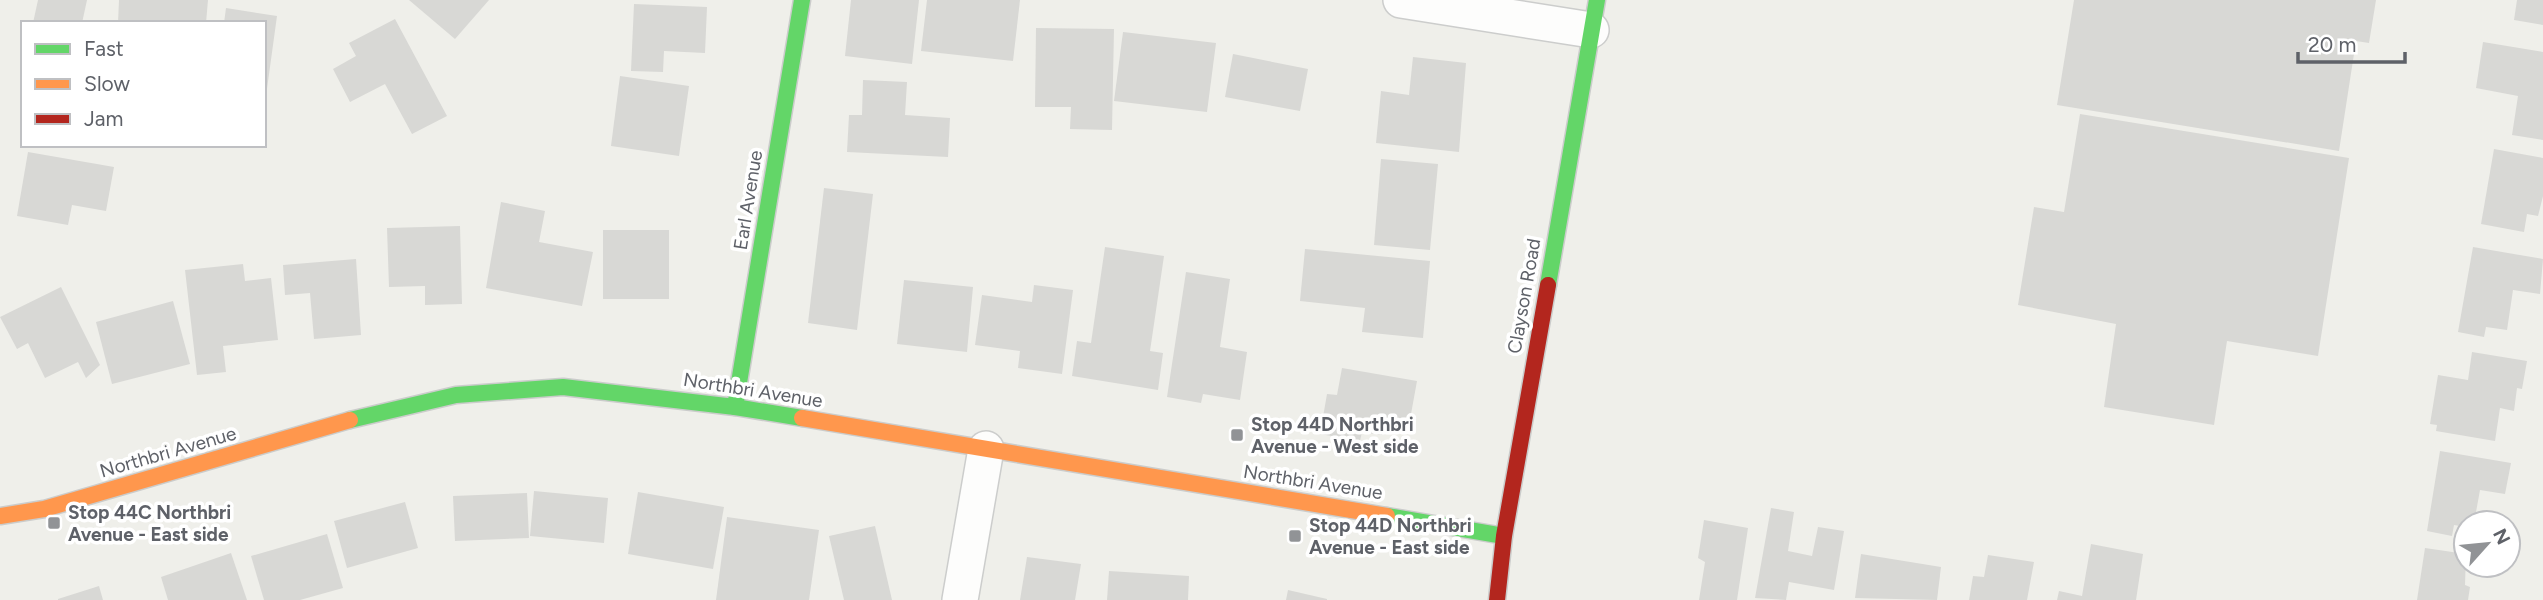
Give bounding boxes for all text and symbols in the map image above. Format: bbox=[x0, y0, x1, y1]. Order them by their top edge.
legend bbox=[21, 21, 266, 147]
scale bar bbox=[2298, 21, 2405, 65]
text: 20 m bbox=[2308, 32, 2356, 57]
text: Fast bbox=[84, 36, 124, 61]
text: Slow bbox=[84, 71, 130, 96]
text: Jam bbox=[84, 106, 123, 131]
street label: Earl Avenue bbox=[729, 149, 767, 251]
street label: Clayson Road bbox=[1503, 237, 1545, 355]
street label: Northbri Avenue bbox=[682, 368, 824, 412]
place label: Stop 44D Northbri Avenue - West side bbox=[1251, 413, 1419, 458]
street label: Northbri Avenue bbox=[97, 422, 239, 482]
marker: Stop 44D Northbri Avenue - West side bbox=[1229, 427, 1245, 443]
street label: Northbri Avenue bbox=[1242, 460, 1384, 504]
place label: Stop 44C Northbri Avenue - East side bbox=[68, 501, 231, 546]
north arrow bbox=[2452, 509, 2522, 579]
place label: Stop 44D Northbri Avenue - East side bbox=[1309, 514, 1472, 559]
marker: Stop 44C Northbri Avenue - East side bbox=[46, 515, 62, 531]
text: N bbox=[2488, 525, 2515, 548]
marker: Stop 44D Northbri Avenue - East side bbox=[1287, 528, 1303, 544]

